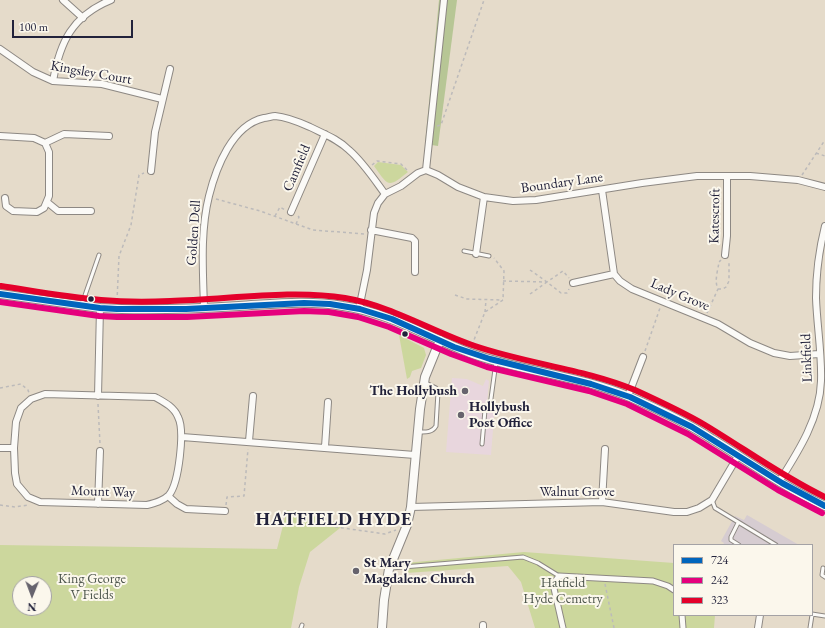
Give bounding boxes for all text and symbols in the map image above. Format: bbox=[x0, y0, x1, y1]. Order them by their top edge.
scale bar bbox=[14, 12, 135, 38]
text: 100 m bbox=[19, 19, 48, 35]
street label: Kingsley Court bbox=[49, 58, 133, 88]
street label: Camfield bbox=[280, 142, 314, 194]
street label: Boundary Lane bbox=[520, 169, 604, 197]
street label: Katescroft bbox=[706, 188, 724, 244]
street label: Golden Dell bbox=[183, 200, 205, 266]
street label: Lady Grove bbox=[648, 275, 712, 315]
unlabelled marker bbox=[86, 294, 96, 304]
unlabelled marker bbox=[400, 329, 410, 339]
street label: Linkfield bbox=[798, 333, 816, 383]
place label: The Hollybush bbox=[370, 383, 457, 399]
marker: The Hollybush bbox=[460, 386, 470, 396]
place label: Hollybush Post Office bbox=[469, 399, 532, 432]
marker: Hollybush Post Office bbox=[456, 410, 466, 420]
street label: Mount Way bbox=[71, 482, 135, 502]
street label: Walnut Grove bbox=[539, 484, 615, 500]
district label: HATFIELD HYDE bbox=[256, 509, 412, 531]
legend bbox=[673, 544, 813, 616]
text: 724 bbox=[711, 552, 728, 568]
place label: St Mary Magdalene Church bbox=[364, 555, 475, 588]
marker: St Mary Magdalene Church bbox=[351, 566, 361, 576]
park label: King George V Fields bbox=[58, 571, 126, 604]
text: 242 bbox=[711, 572, 728, 588]
park label: Hatfield Hyde Cemetry bbox=[523, 575, 603, 608]
north arrow bbox=[12, 576, 52, 616]
text: 323 bbox=[711, 592, 728, 608]
text: N bbox=[27, 600, 36, 614]

